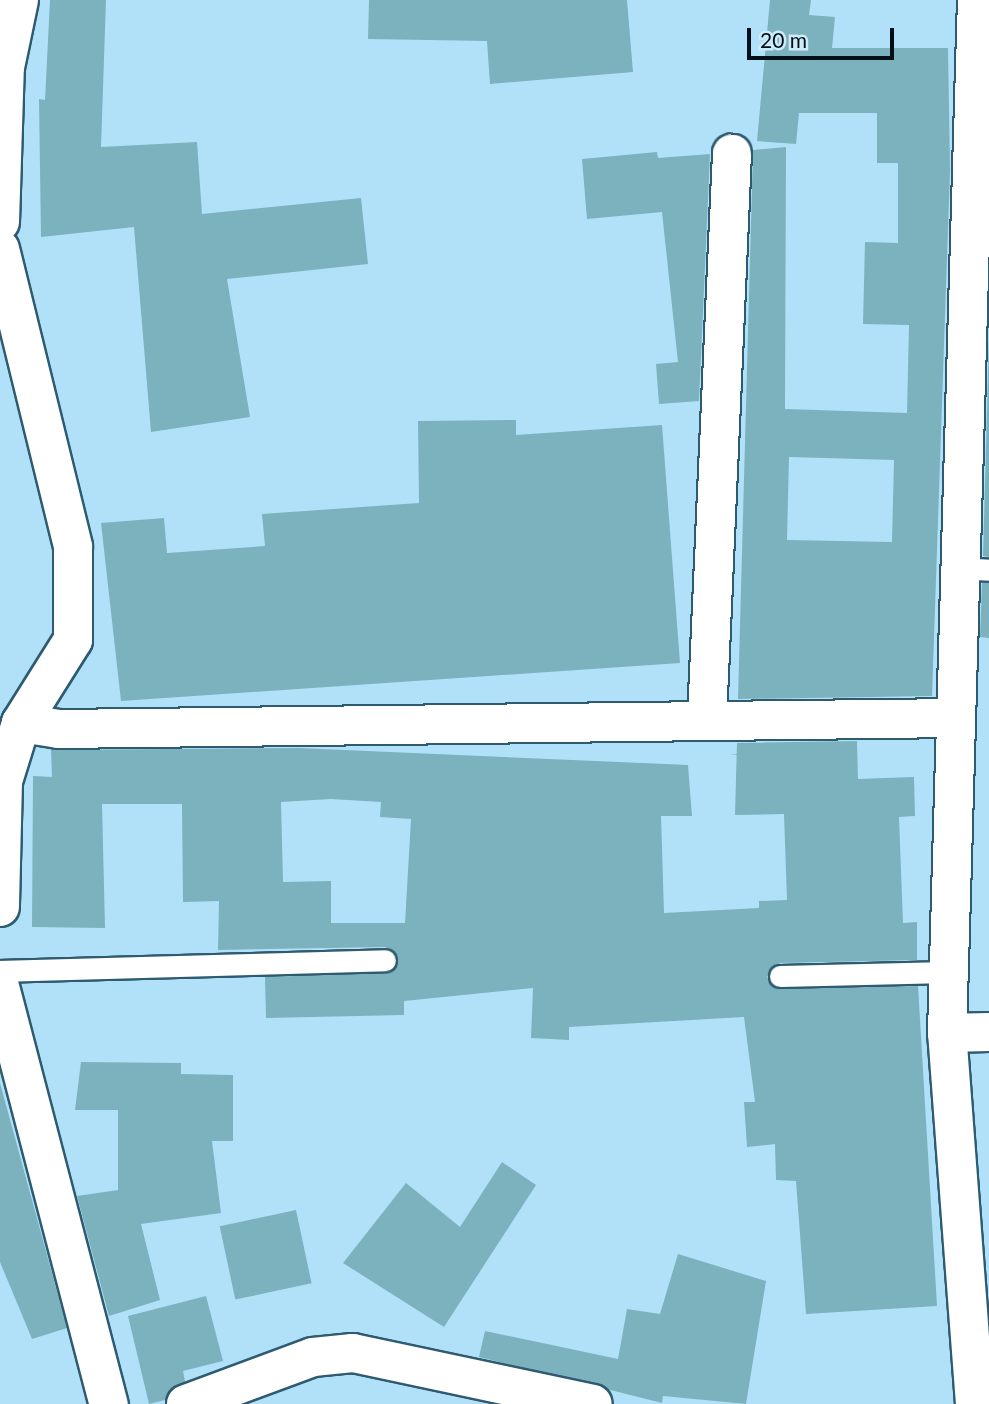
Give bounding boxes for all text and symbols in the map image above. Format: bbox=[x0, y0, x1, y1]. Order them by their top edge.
scale bar bbox=[751, 14, 898, 58]
text: 20 m bbox=[760, 27, 807, 52]

